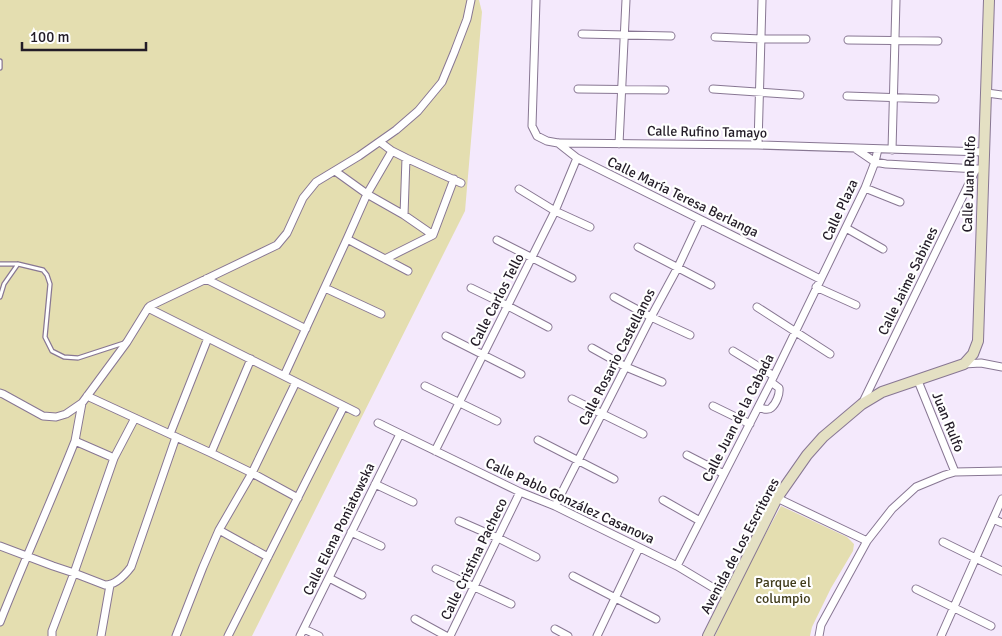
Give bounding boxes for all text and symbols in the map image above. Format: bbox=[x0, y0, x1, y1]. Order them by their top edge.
scale bar bbox=[22, 20, 146, 52]
text: 100 m bbox=[30, 28, 70, 46]
street label: Calle Rufino Tamayo bbox=[647, 122, 767, 142]
street label: Calle Juan Rulfo bbox=[959, 135, 979, 233]
street label: Calle María Teresa Berlanga bbox=[605, 153, 761, 241]
street label: Calle Plaza bbox=[818, 176, 862, 244]
street label: Calle Jaime Sabines bbox=[874, 224, 942, 338]
street label: Calle Carlos Tello bbox=[466, 250, 528, 350]
street label: Calle Rosario Castellanos bbox=[575, 286, 659, 428]
street label: Calle Juan de la Cabada bbox=[698, 351, 778, 485]
street label: Juan Rulfo bbox=[928, 389, 968, 455]
street label: Calle Pablo González Casanova bbox=[483, 454, 657, 548]
street label: Calle Elena Poniatowska bbox=[299, 460, 379, 598]
street label: Avenida de Los Escritores bbox=[697, 475, 783, 617]
street label: Calle Cristina Pacheco bbox=[437, 495, 511, 623]
park label: Parque el columpio bbox=[755, 574, 811, 607]

